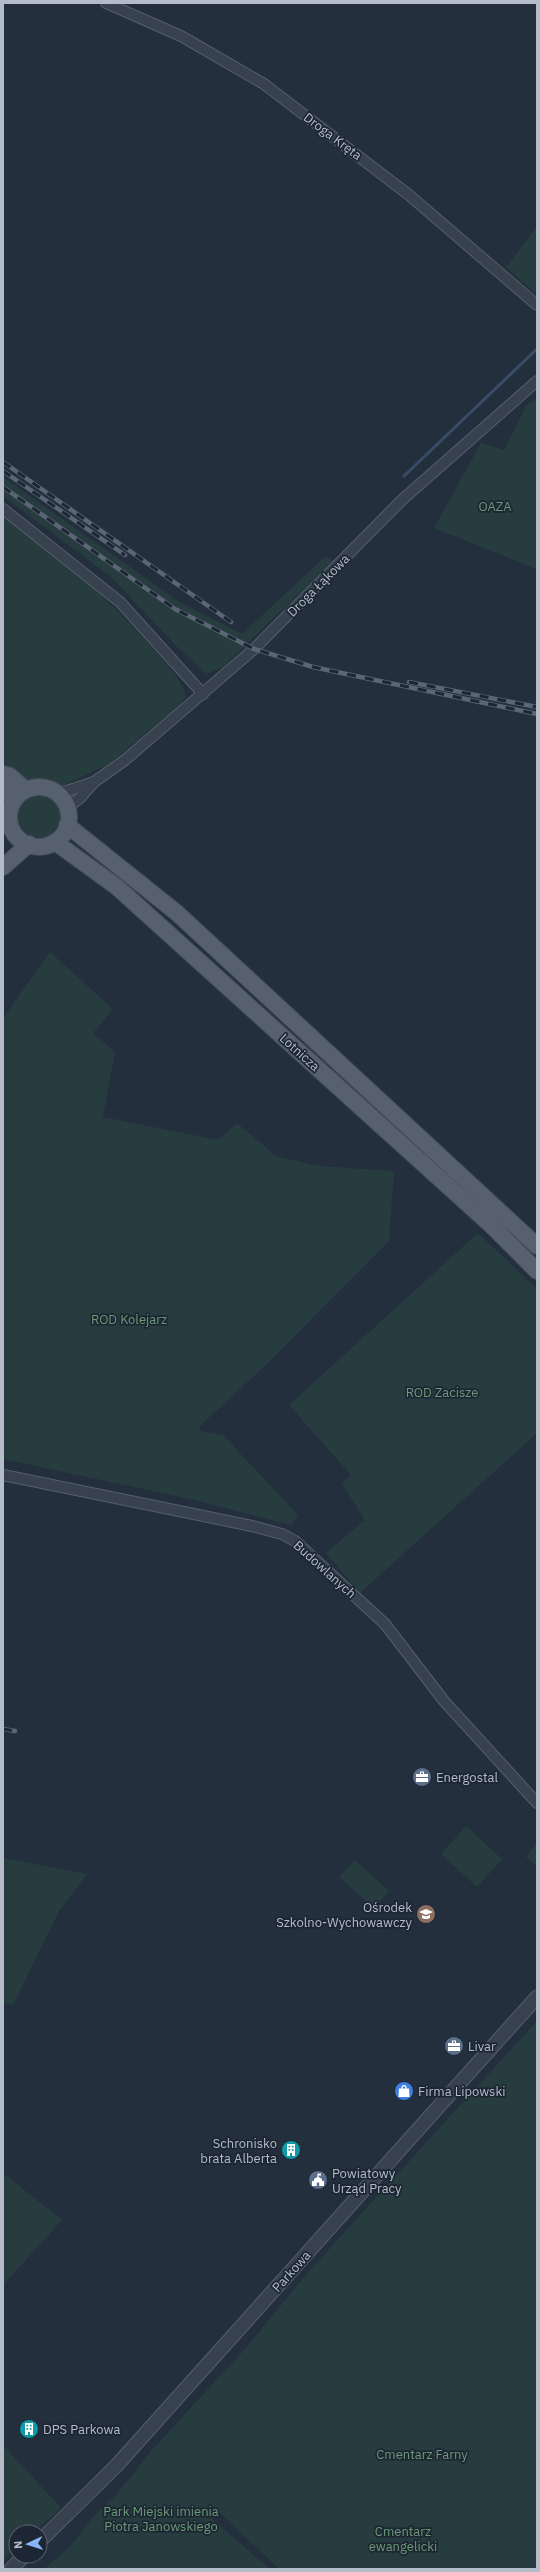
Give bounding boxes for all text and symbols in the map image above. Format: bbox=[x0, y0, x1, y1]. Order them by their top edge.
street label: Droga Kręta bbox=[300, 109, 365, 164]
park label: OAZA bbox=[478, 498, 512, 515]
street label: Droga Łąkowa bbox=[283, 550, 353, 620]
street label: Lotnicza bbox=[276, 1030, 323, 1075]
park label: ROD Kolejarz bbox=[91, 1311, 167, 1328]
park label: ROD Zacisze bbox=[406, 1384, 478, 1401]
street label: Budowlanych bbox=[290, 1537, 360, 1602]
office icon: Energostal bbox=[411, 1766, 433, 1788]
place label: Energostal bbox=[436, 1769, 498, 1786]
place label: Ośrodek Szkolno-Wychowawczy bbox=[276, 1899, 413, 1931]
school or university icon: Ośrodek Szkolno-Wychowawczy bbox=[415, 1903, 437, 1925]
office icon: Livar bbox=[443, 2035, 465, 2057]
place label: Livar bbox=[468, 2038, 496, 2055]
shop icon: Firma Lipowski bbox=[393, 2080, 415, 2102]
place label: Firma Lipowski bbox=[418, 2083, 506, 2100]
place label: Schronisko brata Alberta bbox=[200, 2135, 277, 2167]
building icon: Schronisko brata Alberta bbox=[280, 2139, 302, 2161]
place label: Powiatowy Urząd Pracy bbox=[332, 2165, 402, 2197]
public building icon: Powiatowy Urząd Pracy bbox=[307, 2169, 329, 2191]
street label: Parkowa bbox=[268, 2247, 314, 2296]
building icon: DPS Parkowa bbox=[18, 2418, 40, 2440]
place label: DPS Parkowa bbox=[43, 2421, 120, 2438]
park label: Cmentarz Farny bbox=[376, 2446, 468, 2463]
park label: Park Miejski imienia Piotra Janowskiego bbox=[103, 2503, 219, 2535]
park label: Cmentarz ewangelicki bbox=[369, 2523, 437, 2555]
north arrow bbox=[8, 2524, 48, 2564]
text: N bbox=[11, 2540, 25, 2549]

